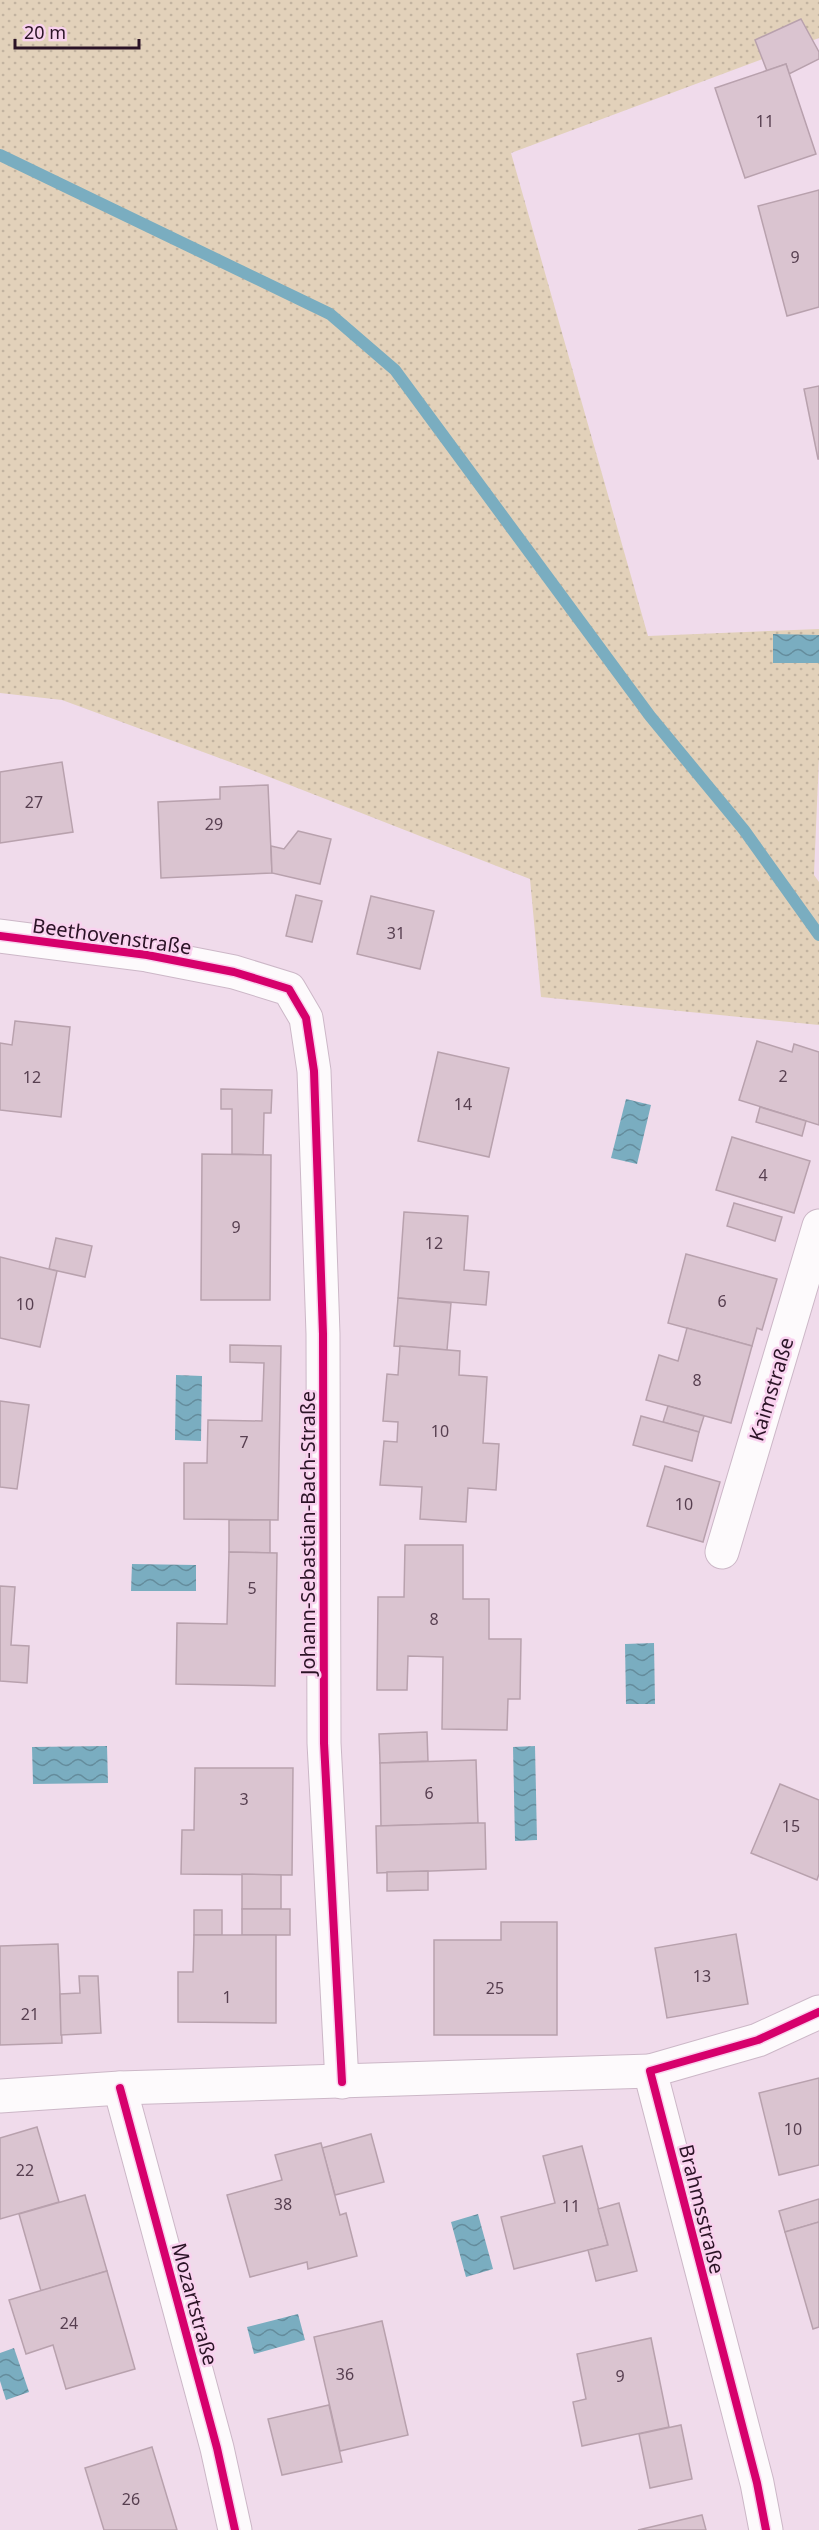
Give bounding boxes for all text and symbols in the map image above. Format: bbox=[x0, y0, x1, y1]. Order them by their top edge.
scale bar bbox=[15, 12, 140, 50]
text: 20 m bbox=[24, 20, 66, 44]
house number: 11 bbox=[756, 110, 774, 132]
house number: 9 bbox=[790, 246, 800, 268]
house number: 27 bbox=[25, 791, 43, 813]
house number: 29 bbox=[205, 813, 223, 835]
street label: Beethovenstraße bbox=[31, 911, 193, 961]
house number: 31 bbox=[387, 922, 405, 944]
house number: 2 bbox=[778, 1065, 788, 1087]
house number: 12 bbox=[23, 1066, 41, 1088]
house number: 14 bbox=[454, 1093, 472, 1115]
house number: 4 bbox=[758, 1164, 768, 1186]
house number: 9 bbox=[231, 1216, 241, 1238]
house number: 12 bbox=[425, 1232, 443, 1254]
house number: 6 bbox=[717, 1290, 727, 1312]
house number: 10 bbox=[16, 1293, 34, 1315]
street label: Kaimstraße bbox=[742, 1334, 800, 1444]
house number: 8 bbox=[692, 1369, 702, 1391]
street label: Johann-Sebastian-Bach-Straße bbox=[294, 1391, 321, 1677]
house number: 10 bbox=[431, 1420, 449, 1442]
house number: 7 bbox=[239, 1431, 249, 1453]
house number: 10 bbox=[675, 1493, 693, 1515]
house number: 5 bbox=[247, 1577, 257, 1599]
house number: 8 bbox=[429, 1608, 439, 1630]
house number: 6 bbox=[424, 1782, 434, 1804]
house number: 3 bbox=[239, 1788, 249, 1810]
house number: 15 bbox=[782, 1815, 800, 1837]
house number: 13 bbox=[693, 1965, 711, 1987]
house number: 25 bbox=[486, 1977, 504, 1999]
house number: 1 bbox=[222, 1986, 232, 2008]
house number: 21 bbox=[21, 2003, 39, 2025]
house number: 10 bbox=[784, 2118, 802, 2140]
street label: Brahmsstraße bbox=[673, 2141, 731, 2277]
house number: 22 bbox=[16, 2159, 34, 2181]
house number: 38 bbox=[274, 2193, 292, 2215]
house number: 11 bbox=[562, 2195, 580, 2217]
street label: Mozartstraße bbox=[166, 2240, 224, 2368]
house number: 24 bbox=[60, 2312, 78, 2334]
house number: 36 bbox=[336, 2363, 354, 2385]
house number: 9 bbox=[615, 2365, 625, 2387]
house number: 26 bbox=[122, 2488, 140, 2510]

